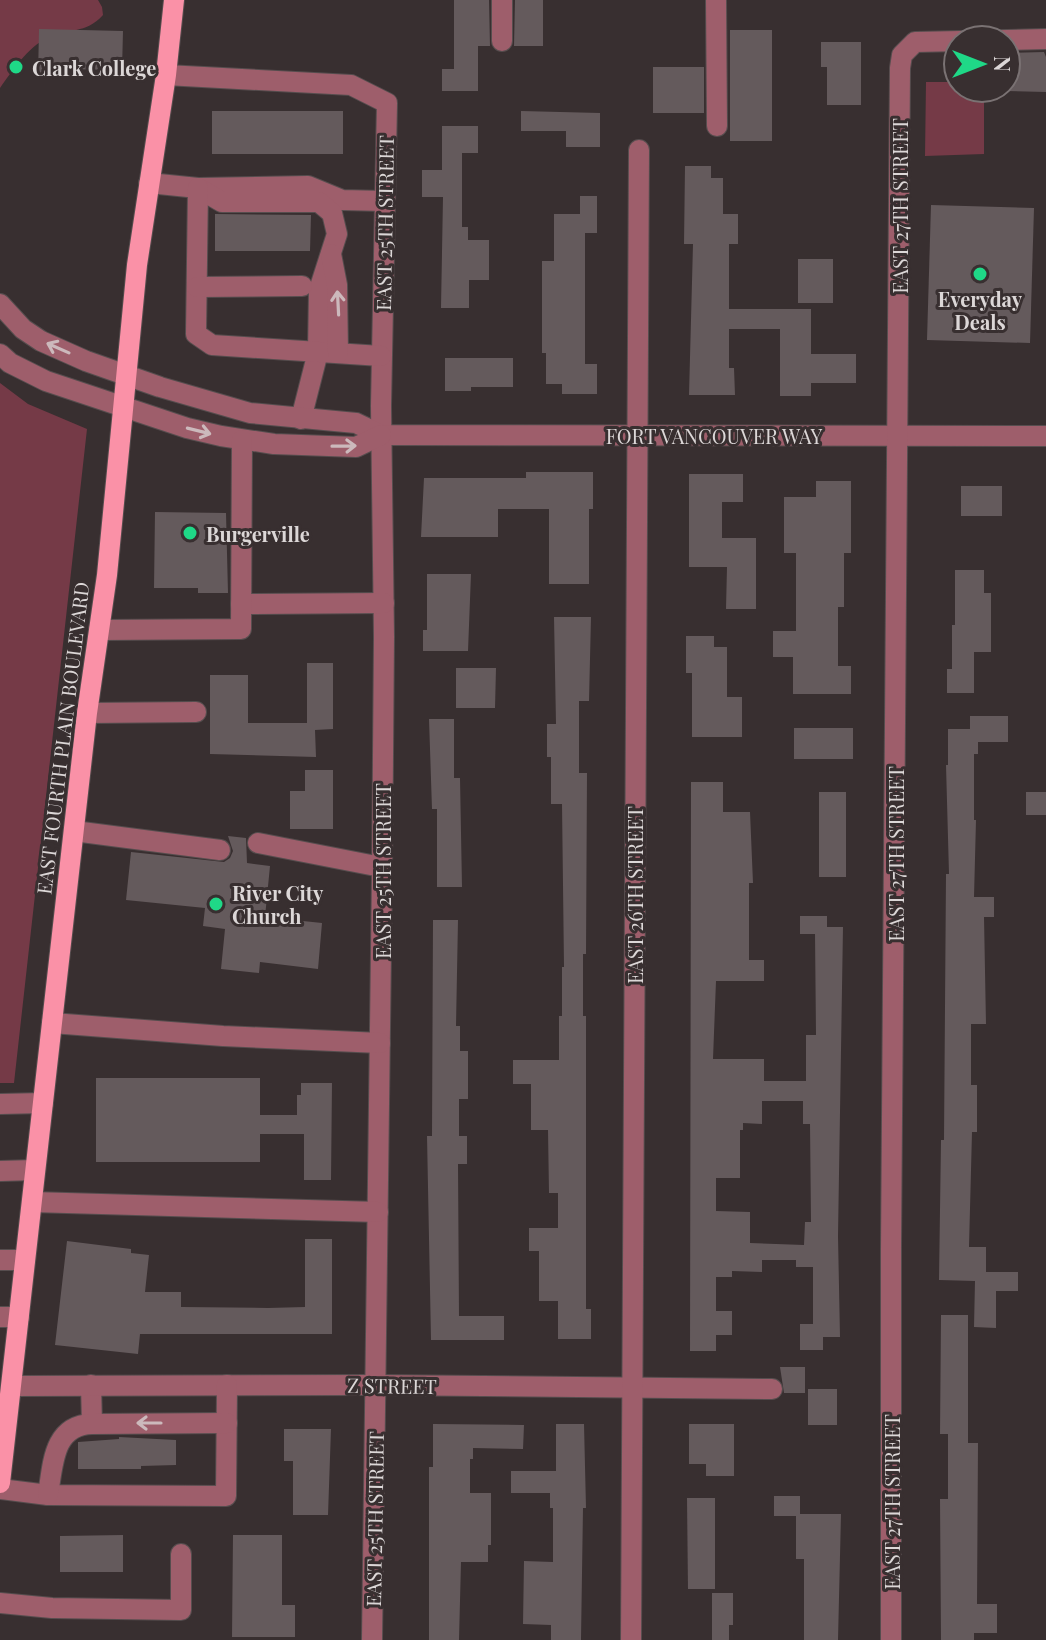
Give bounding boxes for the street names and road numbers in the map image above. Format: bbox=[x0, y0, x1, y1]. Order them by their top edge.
street label: EAST 27TH STREET bbox=[886, 118, 913, 294]
street label: EAST 25TH STREET bbox=[369, 135, 399, 311]
street label: FORT VANCOUVER WAY bbox=[606, 422, 823, 449]
street label: EAST FOURTH PLAIN BOULEVARD bbox=[29, 580, 95, 896]
street label: EAST 27TH STREET bbox=[882, 766, 909, 942]
street label: EAST 25TH STREET bbox=[369, 783, 396, 959]
street label: EAST 26TH STREET bbox=[621, 806, 648, 984]
street label: Z STREET bbox=[347, 1371, 437, 1399]
street label: EAST 27TH STREET bbox=[878, 1414, 905, 1590]
street label: EAST 25TH STREET bbox=[359, 1431, 389, 1607]

